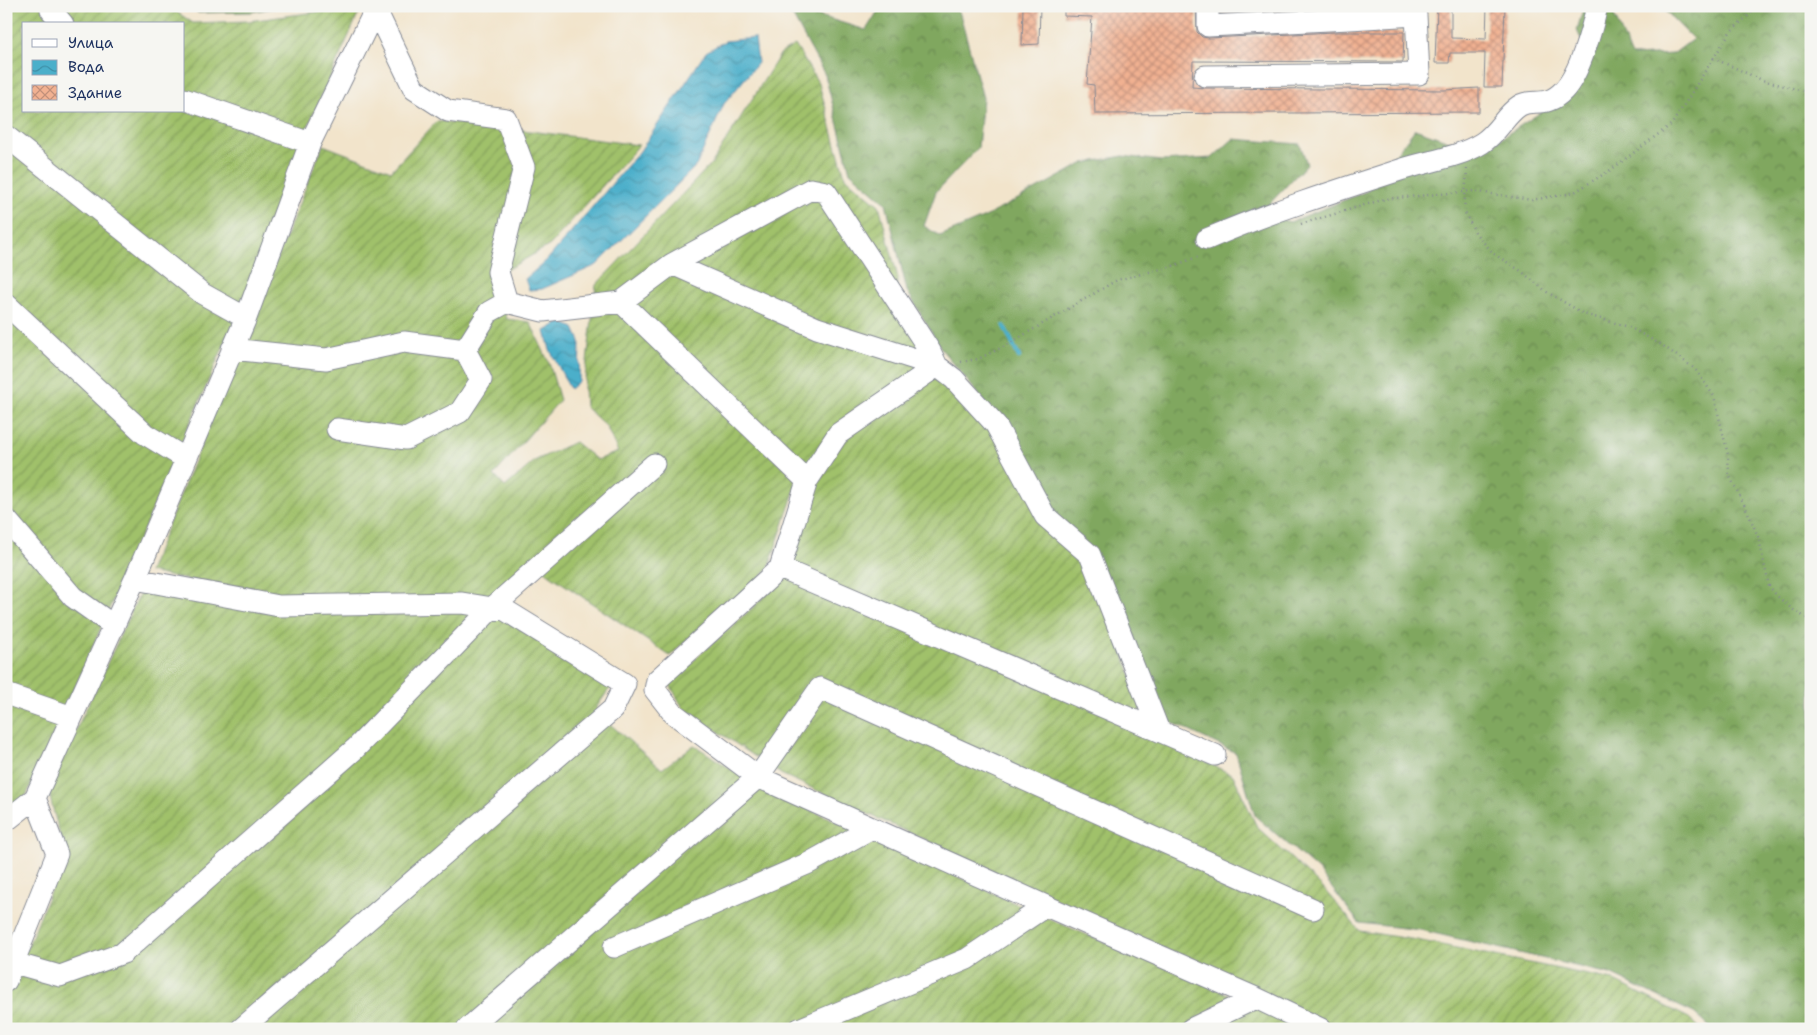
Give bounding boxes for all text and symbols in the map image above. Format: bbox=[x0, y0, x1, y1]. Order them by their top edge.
legend bbox=[22, 22, 185, 112]
text: Улица bbox=[68, 33, 114, 53]
text: Вода bbox=[68, 57, 105, 77]
text: Здание bbox=[68, 83, 122, 103]

